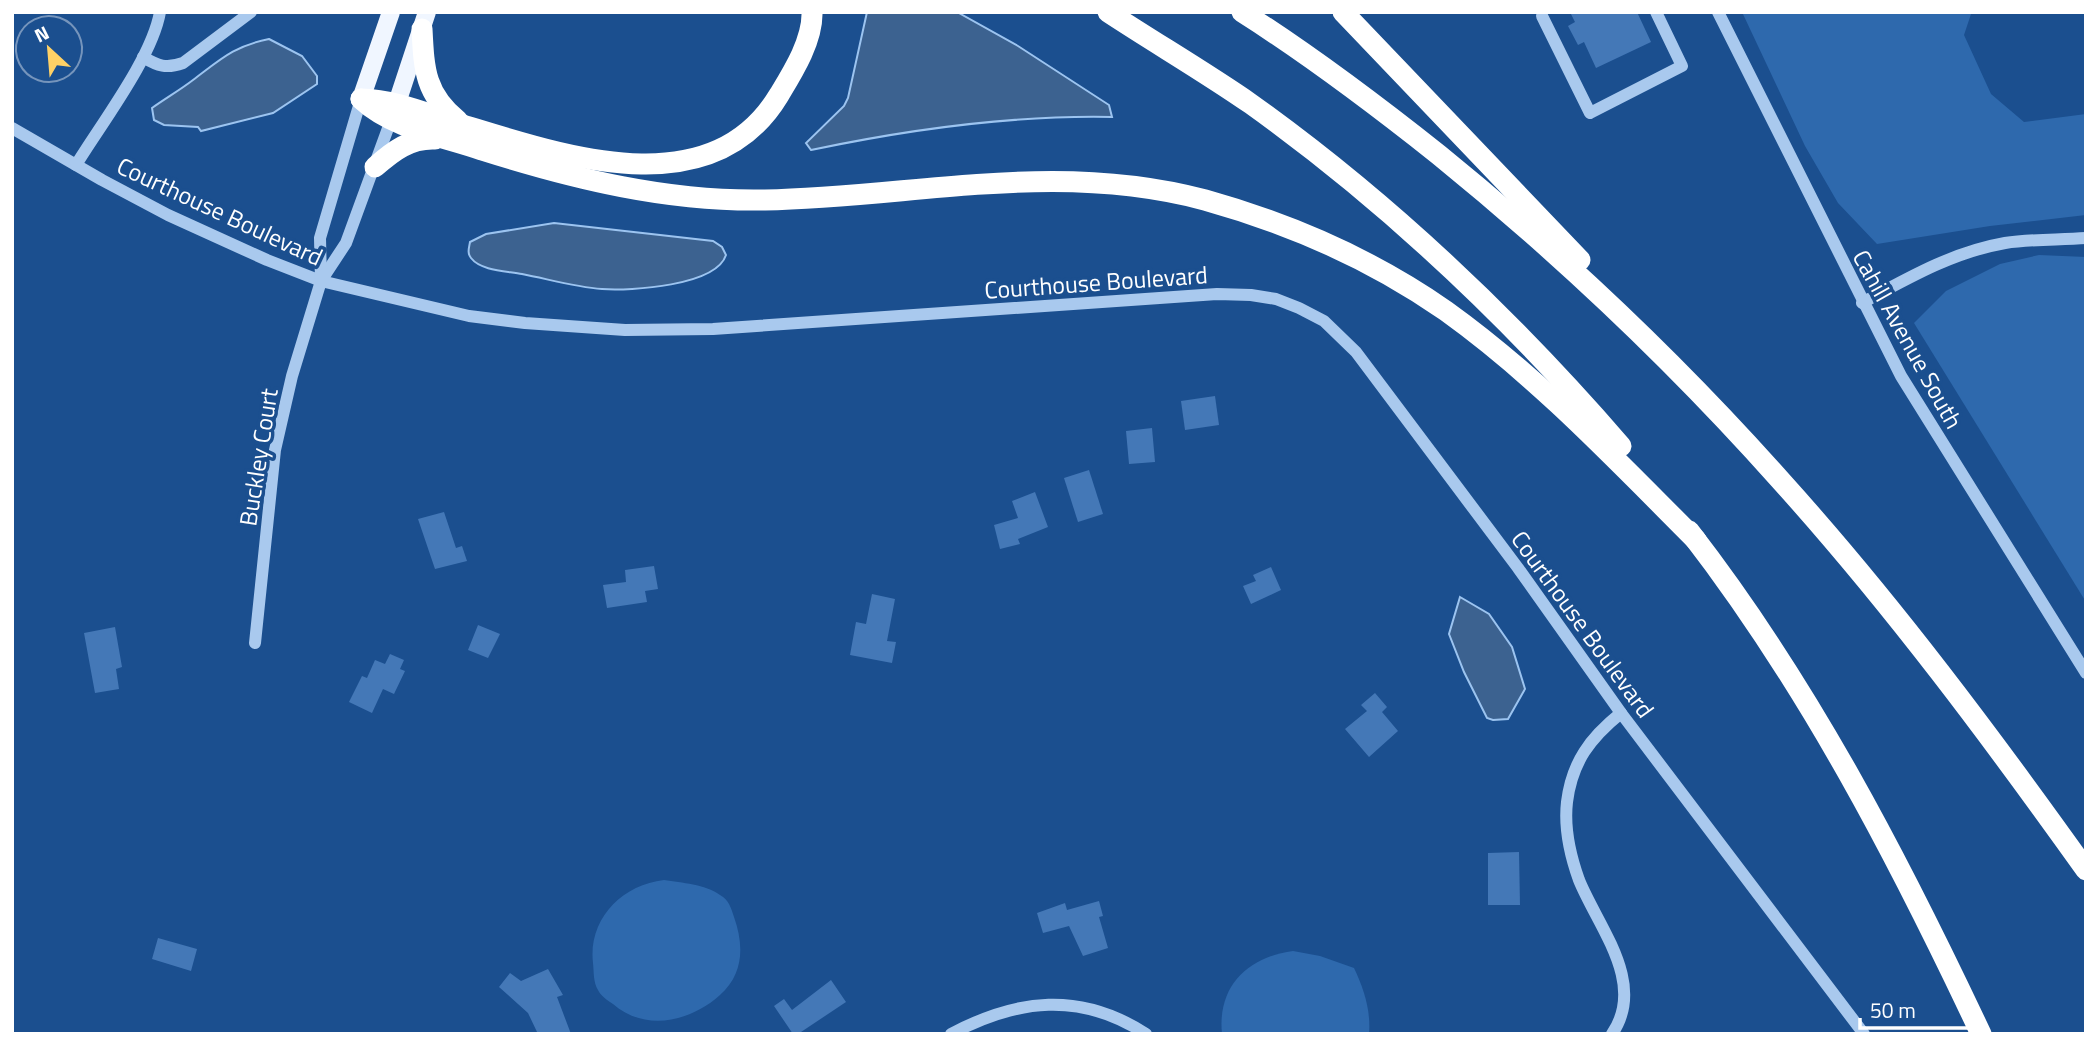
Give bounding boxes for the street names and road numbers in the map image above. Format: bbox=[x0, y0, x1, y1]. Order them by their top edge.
street label: Courthouse Boulevard bbox=[111, 147, 329, 275]
street label: Cahill Avenue South bbox=[1844, 243, 1972, 435]
street label: Courthouse Boulevard bbox=[983, 256, 1209, 308]
street label: Buckley Court bbox=[229, 385, 287, 528]
street label: Courthouse Boulevard bbox=[1503, 523, 1663, 725]

